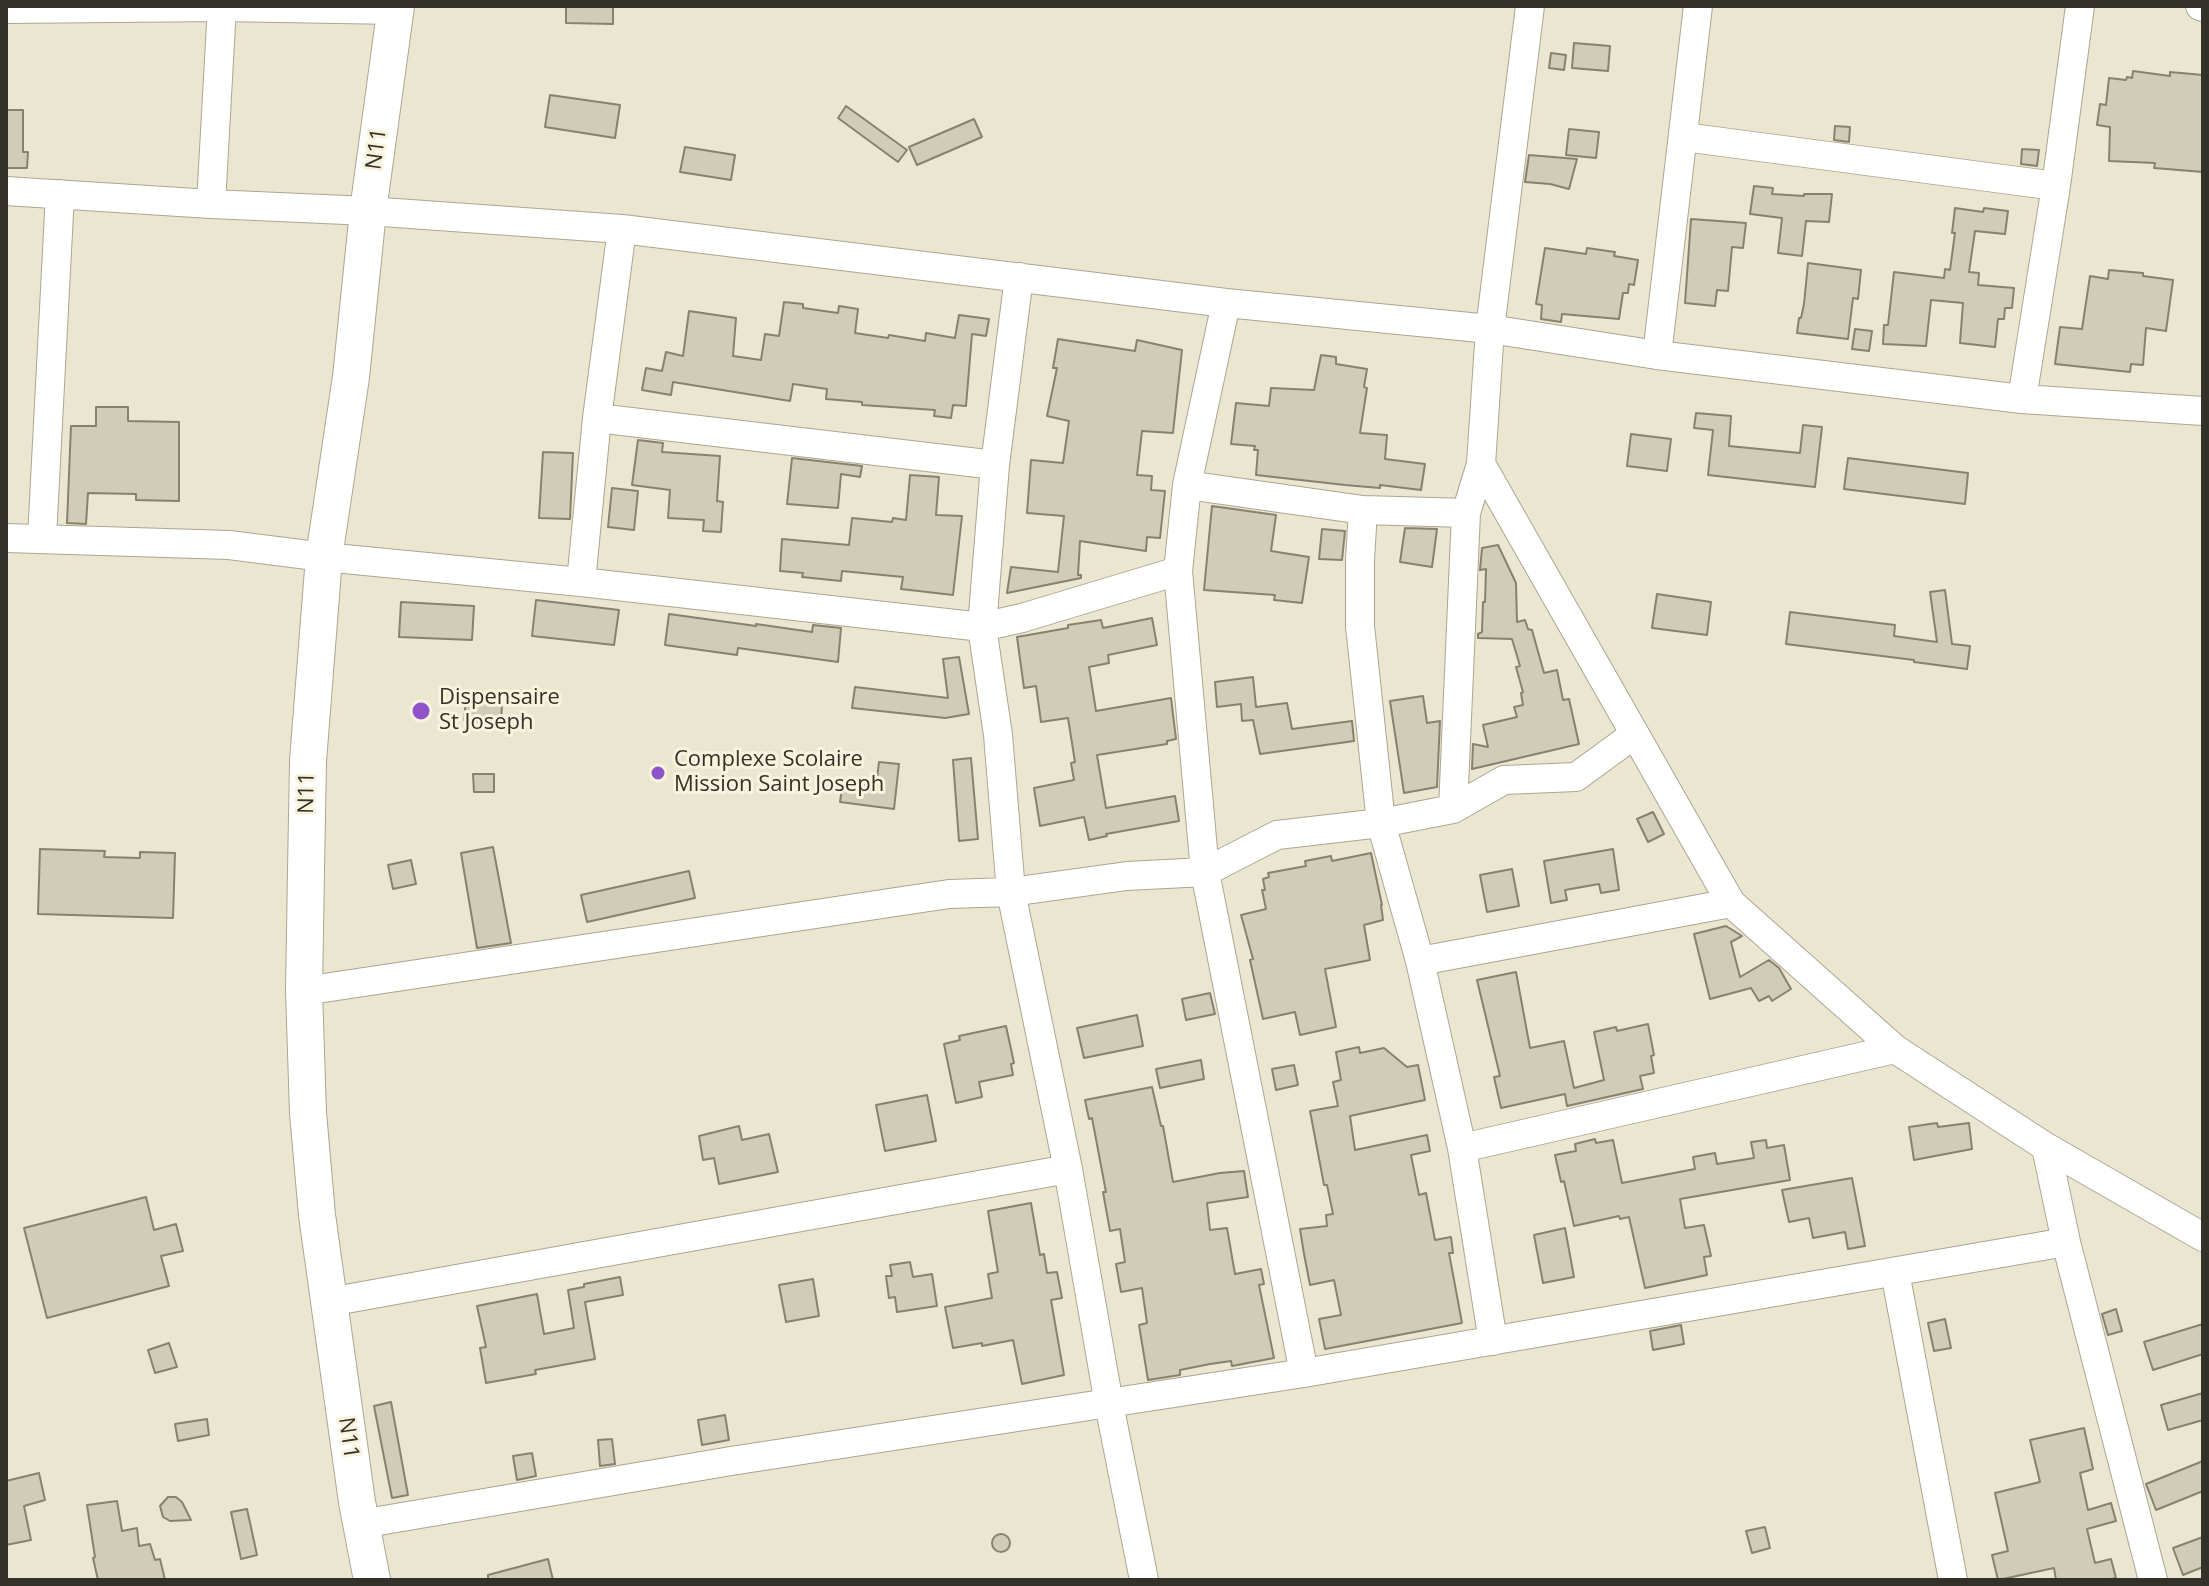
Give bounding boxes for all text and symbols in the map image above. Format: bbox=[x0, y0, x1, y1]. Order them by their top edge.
street label: N11 bbox=[361, 127, 393, 171]
place label: Dispensaire St Joseph bbox=[439, 685, 560, 736]
marker: Dispensaire St Joseph bbox=[410, 700, 432, 722]
place label: Complexe Scolaire Mission Saint Joseph bbox=[674, 747, 884, 798]
marker: Complexe Scolaire Mission Saint Joseph bbox=[649, 764, 667, 782]
street label: N11 bbox=[293, 772, 321, 814]
street label: N11 bbox=[332, 1416, 364, 1460]

